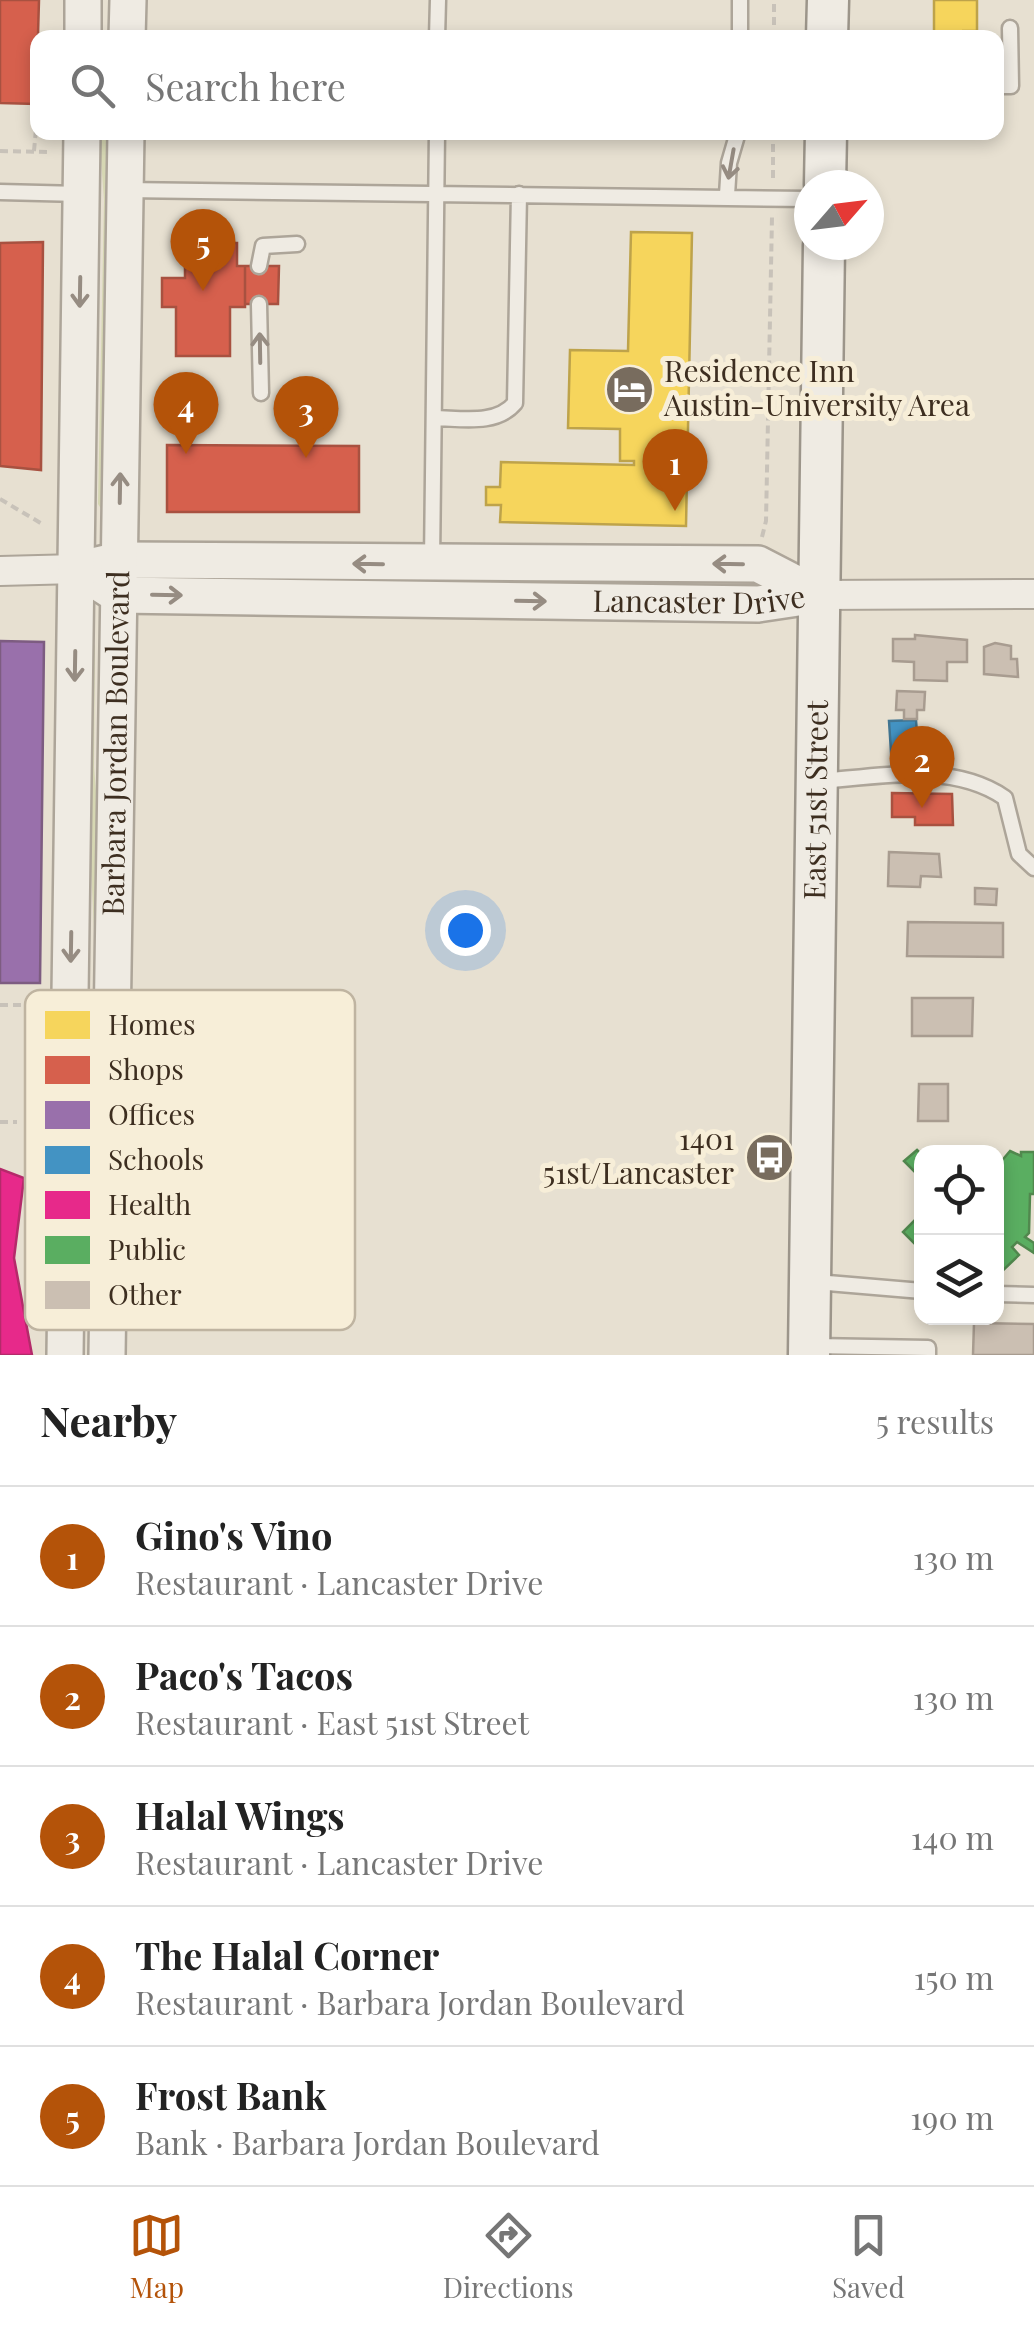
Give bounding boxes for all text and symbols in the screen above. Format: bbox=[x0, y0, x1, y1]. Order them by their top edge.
search box bbox=[30, 30, 1004, 140]
icon: search bbox=[65, 58, 120, 113]
text: Search here bbox=[145, 60, 346, 111]
one-way arrow bbox=[721, 147, 740, 179]
north arrow bbox=[794, 170, 884, 260]
pin: 5 bbox=[170, 208, 236, 291]
one-way arrow bbox=[70, 275, 89, 307]
one-way arrow bbox=[251, 333, 270, 365]
place label: Residence Inn Austin-University Area bbox=[663, 350, 970, 424]
hotel icon: Residence Inn Austin-University Area bbox=[603, 363, 655, 415]
pin: 4 bbox=[154, 372, 218, 454]
pin: 3 bbox=[274, 376, 338, 458]
pin: 1 bbox=[642, 428, 708, 511]
one-way arrow bbox=[110, 472, 129, 504]
one-way arrow bbox=[352, 554, 384, 574]
one-way arrow bbox=[712, 554, 744, 574]
street label: Barbara Jordan Boulevard bbox=[92, 570, 137, 916]
street label: Lancaster Drive bbox=[592, 575, 808, 622]
one-way arrow bbox=[150, 586, 183, 604]
one-way arrow bbox=[514, 591, 546, 610]
one-way arrow bbox=[66, 650, 84, 682]
street label: East 51st Street bbox=[793, 700, 836, 900]
pin: 2 bbox=[890, 726, 954, 808]
your location bbox=[440, 905, 491, 956]
one-way arrow bbox=[62, 930, 80, 962]
legend bbox=[25, 990, 355, 1330]
text: Homes bbox=[108, 1005, 196, 1042]
text: Shops bbox=[108, 1050, 184, 1087]
text: Offices bbox=[108, 1095, 195, 1132]
place label: 1401 51st/Lancaster bbox=[543, 1118, 734, 1192]
bus stop icon: 1401 51st/Lancaster bbox=[743, 1131, 795, 1183]
text: Schools bbox=[108, 1140, 204, 1177]
map controls bbox=[914, 1145, 1004, 1325]
button: locate bbox=[914, 1145, 1004, 1235]
text: Health bbox=[108, 1185, 192, 1222]
text: Public bbox=[108, 1230, 186, 1267]
button: layers bbox=[914, 1235, 1004, 1325]
text: Other bbox=[108, 1275, 182, 1312]
text: Nearby bbox=[40, 1392, 177, 1448]
text: 5 results bbox=[876, 1399, 994, 1442]
text: Gino's Vino bbox=[135, 1509, 332, 1560]
text: 1 bbox=[66, 1535, 79, 1578]
text: 130 m bbox=[913, 1535, 994, 1578]
text: Restaurant · Lancaster Drive bbox=[135, 1560, 544, 1603]
text: Paco's Tacos bbox=[135, 1649, 353, 1700]
text: 2 bbox=[64, 1675, 81, 1718]
text: 130 m bbox=[913, 1675, 994, 1718]
text: Restaurant · East 51st Street bbox=[135, 1700, 529, 1743]
text: Halal Wings bbox=[135, 1789, 345, 1840]
text: 3 bbox=[65, 1815, 80, 1858]
text: 140 m bbox=[911, 1815, 994, 1858]
text: Restaurant · Lancaster Drive bbox=[135, 1840, 544, 1883]
text: The Halal Corner bbox=[135, 1929, 439, 1980]
text: 4 bbox=[64, 1955, 81, 1998]
text: 150 m bbox=[914, 1955, 994, 1998]
text: Restaurant · Barbara Jordan Boulevard bbox=[135, 1980, 685, 2023]
text: Frost Bank bbox=[135, 2069, 327, 2120]
text: 5 bbox=[65, 2095, 80, 2138]
text: 190 m bbox=[910, 2095, 994, 2138]
text: Bank · Barbara Jordan Boulevard bbox=[135, 2120, 600, 2163]
tab: Map bbox=[129, 2208, 184, 2305]
tab: Directions bbox=[443, 2208, 574, 2305]
tab: Saved bbox=[832, 2208, 905, 2305]

